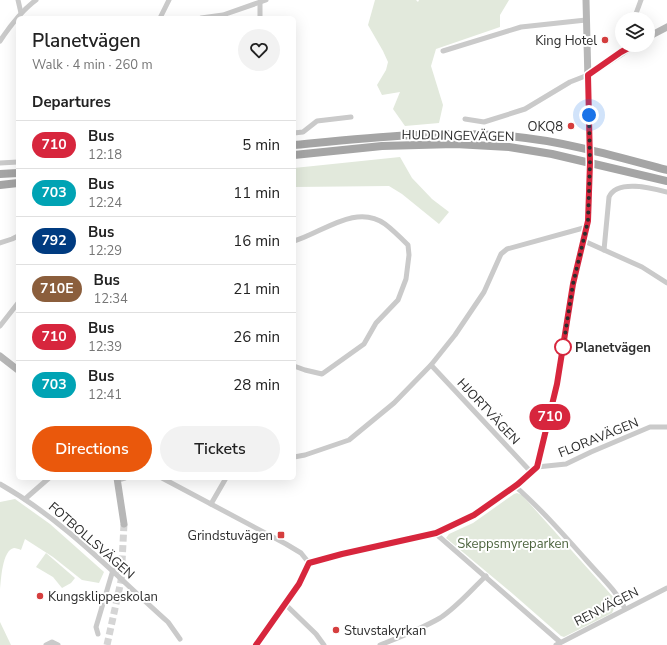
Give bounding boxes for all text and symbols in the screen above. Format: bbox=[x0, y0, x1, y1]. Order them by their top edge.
map controls bbox=[615, 12, 655, 52]
button: layers bbox=[615, 12, 655, 52]
text: Planetvägen bbox=[32, 28, 141, 54]
button: heart bbox=[238, 29, 280, 71]
place label: King Hotel bbox=[535, 32, 597, 50]
marker: King Hotel bbox=[600, 35, 610, 45]
text: Walk · 4 min · 260 m bbox=[32, 56, 153, 74]
text: Departures bbox=[32, 92, 111, 112]
your location bbox=[579, 105, 599, 125]
place label: OKQ8 bbox=[528, 118, 563, 136]
marker: OKQ8 bbox=[566, 121, 576, 131]
street label: HUDDINGEVÄGEN bbox=[401, 125, 515, 146]
text: Bus bbox=[88, 126, 114, 146]
text: 710 bbox=[41, 135, 67, 154]
text: 5 min bbox=[242, 135, 280, 155]
text: 12:18 bbox=[88, 146, 122, 164]
text: Bus bbox=[88, 174, 114, 194]
text: 703 bbox=[41, 183, 67, 202]
text: 11 min bbox=[233, 183, 280, 203]
text: 12:24 bbox=[88, 194, 122, 212]
text: Bus bbox=[88, 222, 114, 242]
text: 792 bbox=[41, 231, 67, 250]
text: 16 min bbox=[233, 231, 280, 251]
text: 12:29 bbox=[88, 242, 122, 260]
text: Bus bbox=[94, 270, 120, 290]
text: 710E bbox=[40, 279, 74, 298]
text: 21 min bbox=[233, 279, 280, 299]
text: 12:34 bbox=[94, 290, 128, 308]
text: Bus bbox=[88, 318, 114, 338]
text: 710 bbox=[41, 327, 67, 346]
text: 26 min bbox=[233, 327, 280, 347]
text: 12:39 bbox=[88, 338, 122, 356]
marker: Planetvägen bbox=[554, 338, 572, 356]
place label: Planetvägen bbox=[575, 339, 651, 357]
text: Bus bbox=[88, 366, 114, 386]
street label: HJORTVÄGEN bbox=[453, 374, 524, 449]
text: 703 bbox=[41, 375, 67, 394]
text: 28 min bbox=[233, 375, 280, 395]
text: 12:41 bbox=[88, 386, 122, 404]
line badge: 710 bbox=[527, 404, 573, 430]
text: 710 bbox=[537, 407, 563, 426]
street label: FLORAVÄGEN bbox=[555, 413, 641, 462]
button: Directions bbox=[32, 426, 152, 472]
button: Tickets bbox=[160, 426, 280, 472]
street label: FOTBOLLSVÄGEN bbox=[44, 498, 139, 583]
place label: Grindstuvägen bbox=[188, 527, 273, 545]
marker: Grindstuvägen bbox=[276, 530, 286, 540]
park label: Skeppsmyreparken bbox=[457, 535, 569, 553]
street label: RENVÄGEN bbox=[571, 582, 642, 631]
place label: Kungsklippeskolan bbox=[48, 588, 158, 606]
marker: Kungsklippeskolan bbox=[35, 591, 45, 601]
place label: Stuvstakyrkan bbox=[344, 622, 426, 640]
marker: Stuvstakyrkan bbox=[331, 625, 341, 635]

